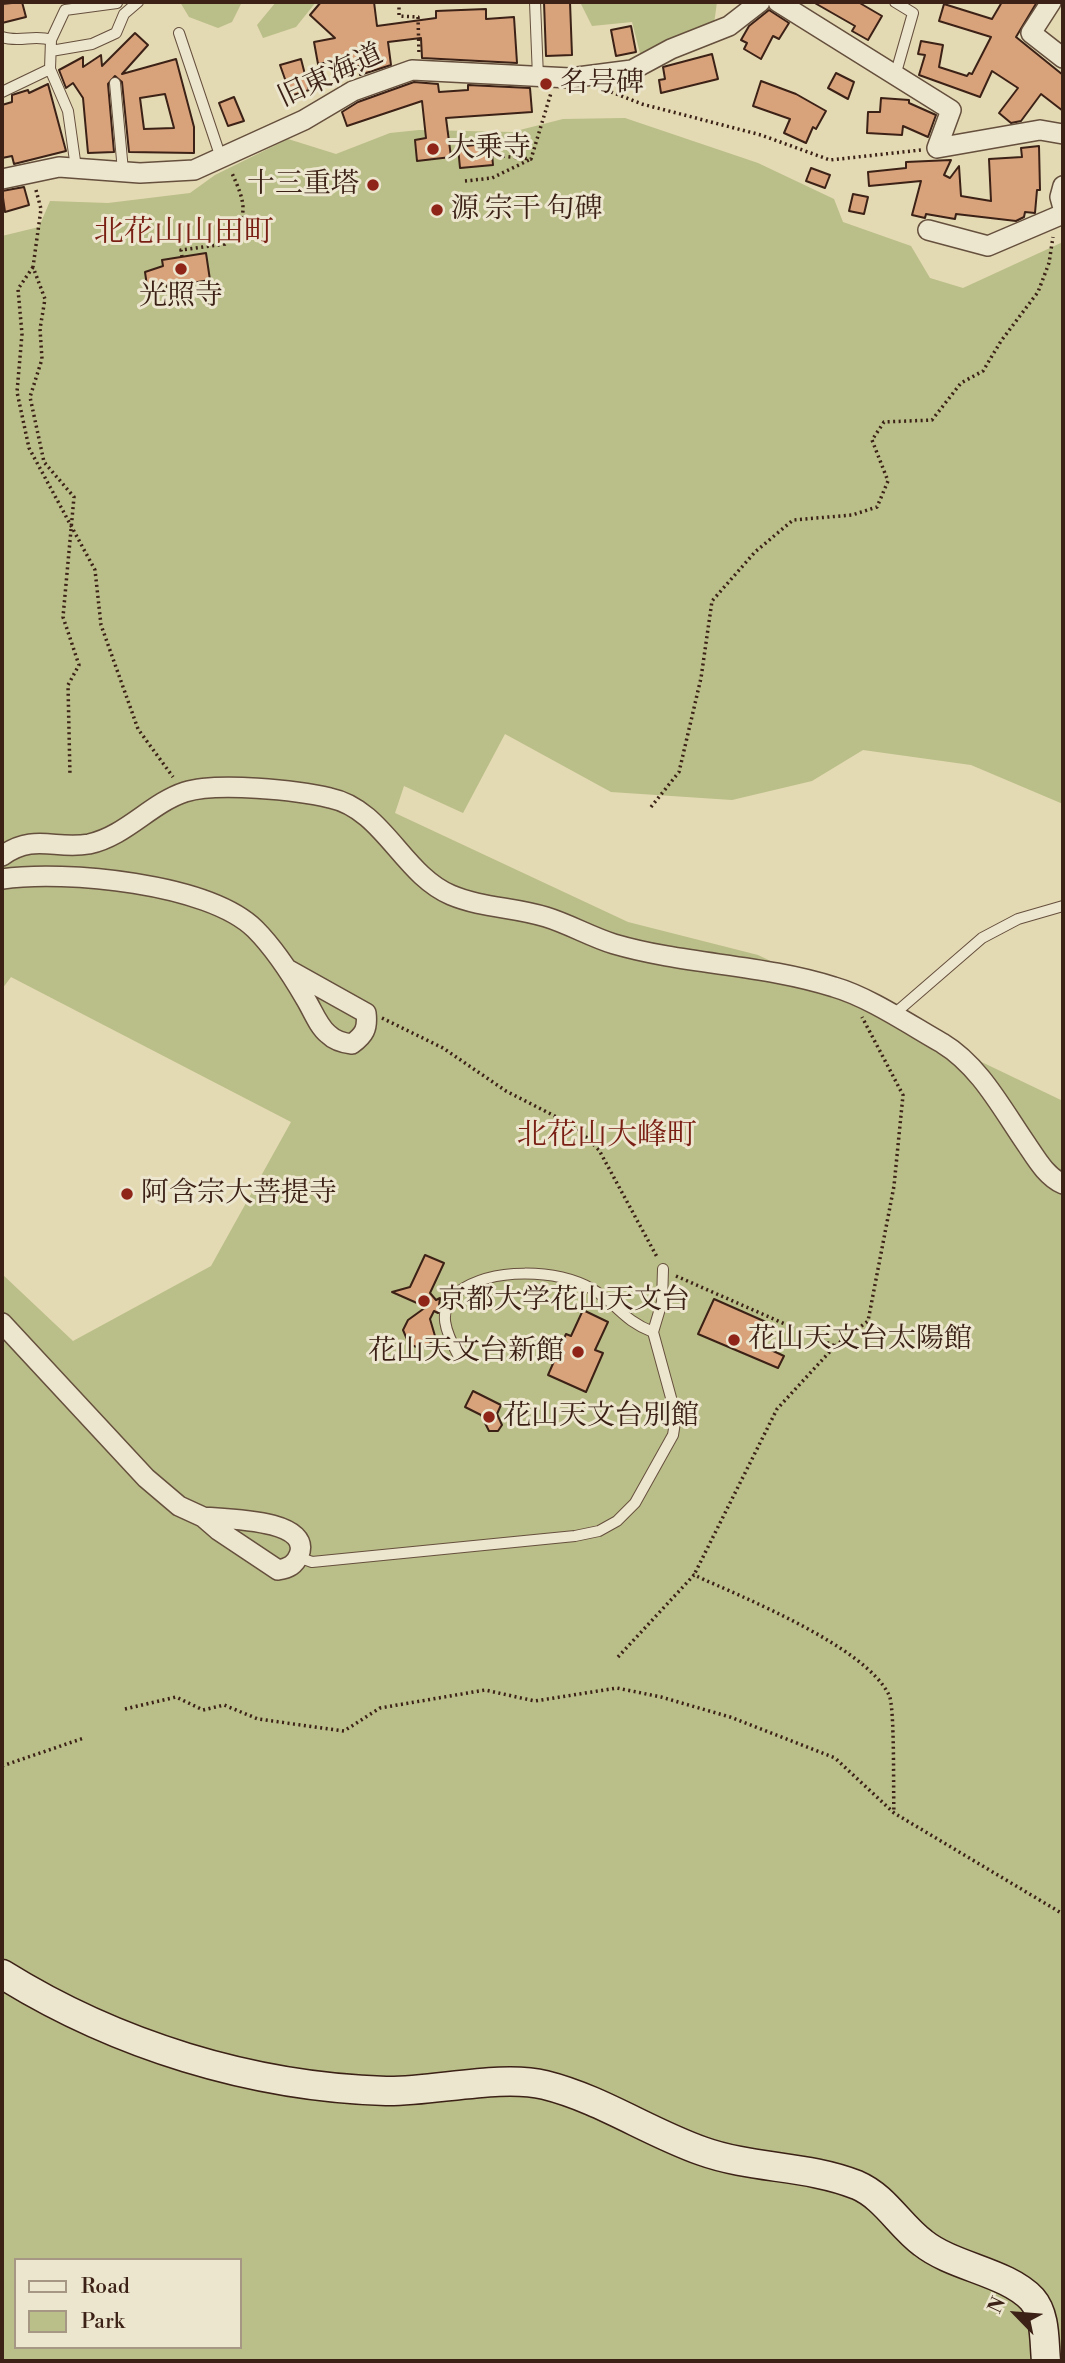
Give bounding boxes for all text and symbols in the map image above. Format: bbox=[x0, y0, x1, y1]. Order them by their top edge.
street label: 旧東海道 bbox=[273, 38, 389, 116]
place label: 名号碑 bbox=[560, 67, 644, 101]
marker: 名号碑 bbox=[538, 76, 554, 92]
place label: 大乗寺 bbox=[447, 132, 531, 166]
marker: 大乗寺 bbox=[425, 141, 441, 157]
place label: 十三重塔 bbox=[247, 168, 359, 202]
marker: 十三重塔 bbox=[365, 177, 381, 193]
place label: 源 宗干 句碑 bbox=[451, 193, 603, 227]
marker: 源 宗干 句碑 bbox=[429, 202, 445, 218]
district label: 北花山山田町 bbox=[94, 216, 274, 252]
marker: 光照寺 bbox=[173, 261, 189, 277]
place label: 光照寺 bbox=[139, 280, 223, 314]
district label: 北花山大峰町 bbox=[517, 1119, 697, 1155]
place label: 阿含宗大菩提寺 bbox=[141, 1177, 337, 1211]
marker: 阿含宗大菩提寺 bbox=[119, 1186, 135, 1202]
place label: 京都大学花山天文台 bbox=[438, 1284, 690, 1318]
marker: 京都大学花山天文台 bbox=[416, 1293, 432, 1309]
place label: 花山天文台太陽館 bbox=[748, 1323, 972, 1357]
marker: 花山天文台太陽館 bbox=[726, 1332, 742, 1348]
place label: 花山天文台新館 bbox=[368, 1335, 564, 1369]
marker: 花山天文台新館 bbox=[570, 1344, 586, 1360]
place label: 花山天文台別館 bbox=[503, 1400, 699, 1434]
marker: 花山天文台別館 bbox=[481, 1409, 497, 1425]
legend bbox=[14, 2258, 242, 2349]
text: Road bbox=[81, 2274, 130, 2300]
north arrow bbox=[981, 2279, 1051, 2349]
text: N bbox=[983, 2293, 1011, 2317]
text: Park bbox=[81, 2309, 125, 2335]

